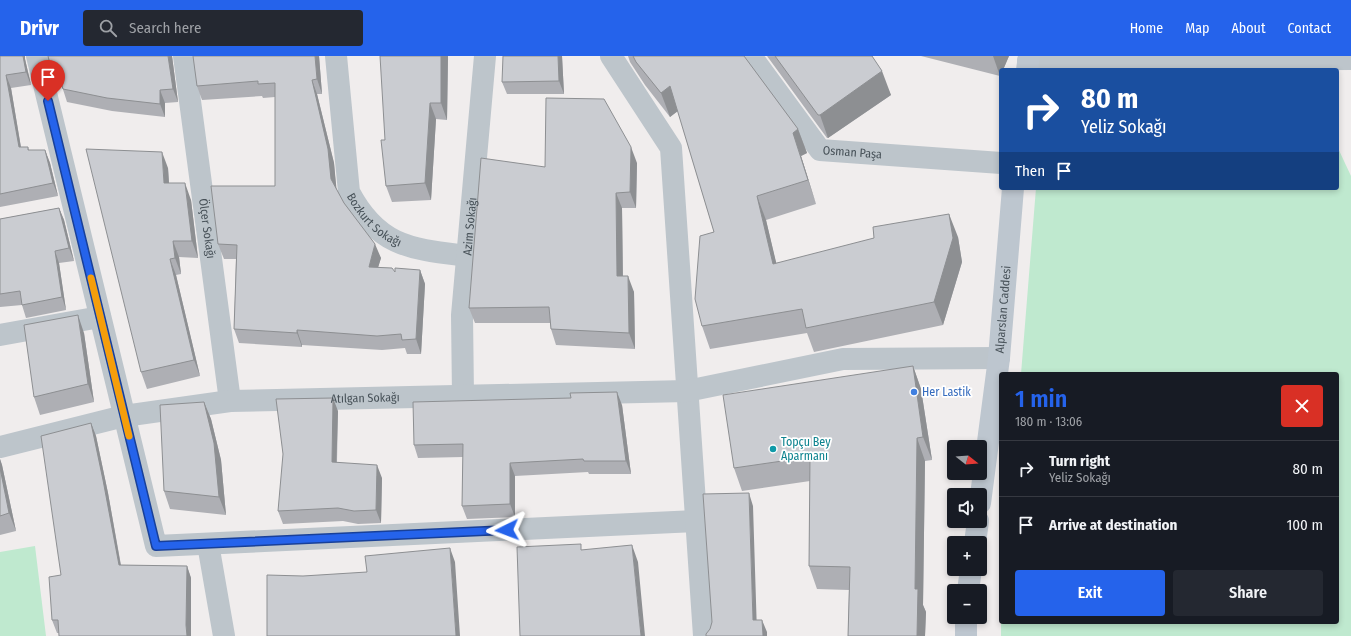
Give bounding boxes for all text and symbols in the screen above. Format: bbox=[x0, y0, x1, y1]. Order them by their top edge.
search box bbox=[83, 10, 363, 46]
text: Drivr bbox=[20, 17, 59, 40]
icon: search bbox=[97, 17, 119, 39]
text: Search here bbox=[129, 19, 201, 37]
text: Home bbox=[1130, 20, 1163, 37]
text: Map bbox=[1185, 20, 1209, 37]
text: About bbox=[1231, 20, 1266, 37]
text: Contact bbox=[1288, 20, 1331, 37]
pin bbox=[31, 60, 65, 101]
icon: arrive bbox=[37, 66, 59, 88]
text: 80 m bbox=[1081, 82, 1138, 115]
icon: right bbox=[1015, 84, 1067, 136]
text: Yeliz Sokağı bbox=[1081, 116, 1167, 138]
street label: Osman Paşa bbox=[822, 143, 883, 161]
icon: arrive bbox=[1053, 160, 1075, 182]
text: Then bbox=[1015, 162, 1045, 180]
street label: Bozkurt Sokağı bbox=[344, 191, 404, 250]
street label: Ölçer Sokağı bbox=[196, 197, 218, 259]
street label: Azim Sokağı bbox=[460, 197, 479, 256]
street label: Alparslan Caddesi bbox=[992, 265, 1014, 354]
place label: Her Lastik bbox=[922, 385, 971, 399]
text: 1 min bbox=[1015, 385, 1067, 413]
button: close bbox=[1281, 385, 1323, 427]
marker: Her Lastik bbox=[909, 387, 919, 397]
street label: Atılgan Sokağı bbox=[330, 390, 400, 406]
text: 180 m · 13:06 bbox=[1015, 414, 1082, 429]
place label: Topçu Bey Aparmanı bbox=[781, 435, 831, 463]
north arrow bbox=[947, 440, 987, 480]
map controls bbox=[947, 440, 987, 624]
marker: Topçu Bey Aparmanı bbox=[768, 444, 778, 454]
text: Turn right bbox=[1049, 452, 1110, 470]
icon: right bbox=[1015, 458, 1037, 480]
text: 80 m bbox=[1293, 460, 1323, 478]
text: Yeliz Sokağı bbox=[1049, 470, 1111, 485]
button: sound bbox=[947, 488, 987, 528]
position arrow bbox=[486, 509, 528, 551]
icon: arrive bbox=[1015, 514, 1037, 536]
text: Arrive at destination bbox=[1049, 516, 1177, 534]
text: 100 m bbox=[1286, 516, 1323, 534]
button: + bbox=[947, 536, 987, 576]
button: Exit bbox=[1015, 570, 1165, 616]
button: Share bbox=[1173, 570, 1323, 616]
button: − bbox=[947, 584, 987, 624]

